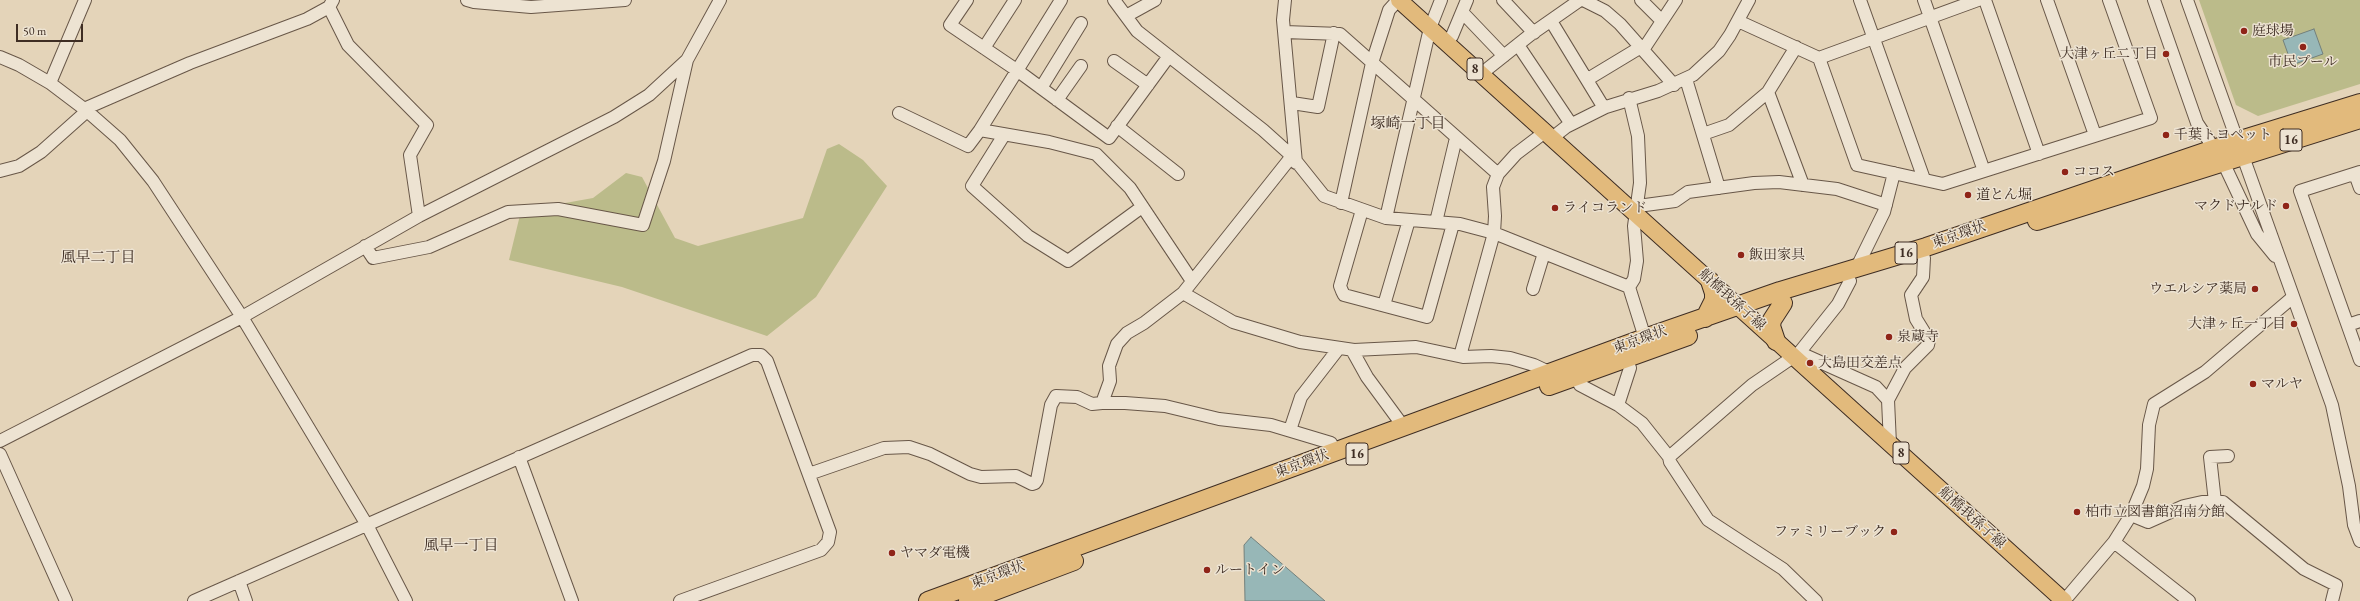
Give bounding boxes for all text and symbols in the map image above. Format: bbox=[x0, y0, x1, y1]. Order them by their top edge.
scale bar bbox=[18, 16, 85, 42]
text: 50 m bbox=[23, 23, 46, 39]
place label: 庭球場 bbox=[2252, 23, 2294, 39]
marker: 庭球場 bbox=[2239, 26, 2249, 36]
marker: 市民プール bbox=[2298, 42, 2308, 52]
place label: 大津ヶ丘二丁目 bbox=[2060, 46, 2158, 62]
marker: 大津ヶ丘二丁目 bbox=[2161, 49, 2171, 59]
place label: 市民プール bbox=[2268, 54, 2338, 70]
road number: 8 bbox=[1467, 58, 1483, 80]
district label: 塚崎一丁目 bbox=[1371, 115, 1445, 133]
place label: 千葉トヨペット bbox=[2174, 127, 2272, 143]
road number: 16 bbox=[2280, 129, 2302, 151]
marker: 千葉トヨペット bbox=[2161, 130, 2171, 140]
place label: ココス bbox=[2073, 164, 2115, 180]
marker: ココス bbox=[2060, 167, 2070, 177]
place label: 道とん堀 bbox=[1976, 187, 2032, 203]
marker: 道とん堀 bbox=[1963, 190, 1973, 200]
place label: マクドナルド bbox=[2194, 198, 2278, 214]
place label: ライコランド bbox=[1563, 200, 1647, 216]
marker: マクドナルド bbox=[2281, 201, 2291, 211]
marker: ライコランド bbox=[1550, 203, 1560, 213]
street label: 東京環状 bbox=[1930, 218, 1988, 252]
road number: 16 bbox=[1895, 242, 1917, 264]
place label: 飯田家具 bbox=[1749, 247, 1805, 263]
district label: 風早二丁目 bbox=[61, 249, 135, 267]
marker: 飯田家具 bbox=[1736, 250, 1746, 260]
street label: 船橋我孫子線 bbox=[1695, 266, 1769, 334]
place label: ウエルシア薬局 bbox=[2149, 281, 2247, 297]
marker: ウエルシア薬局 bbox=[2250, 284, 2260, 294]
place label: 大津ヶ丘一丁目 bbox=[2188, 316, 2286, 332]
marker: 大津ヶ丘一丁目 bbox=[2289, 319, 2299, 329]
street label: 東京環状 bbox=[1611, 323, 1669, 357]
place label: 泉蔵寺 bbox=[1897, 329, 1939, 345]
marker: 泉蔵寺 bbox=[1884, 332, 1894, 342]
place label: 大島田交差点 bbox=[1818, 355, 1902, 371]
marker: 大島田交差点 bbox=[1805, 358, 1815, 368]
place label: マルヤ bbox=[2261, 376, 2303, 392]
marker: マルヤ bbox=[2248, 379, 2258, 389]
road number: 8 bbox=[1893, 442, 1909, 464]
road number: 16 bbox=[1346, 443, 1368, 465]
street label: 東京環状 bbox=[1273, 447, 1331, 481]
street label: 船橋我孫子線 bbox=[1935, 484, 2009, 552]
place label: 柏市立図書館沼南分館 bbox=[2085, 504, 2225, 520]
marker: 柏市立図書館沼南分館 bbox=[2072, 507, 2082, 517]
place label: ファミリーブック bbox=[1774, 524, 1886, 540]
marker: ファミリーブック bbox=[1889, 527, 1899, 537]
district label: 風早一丁目 bbox=[424, 537, 498, 555]
place label: ヤマダ電機 bbox=[900, 545, 970, 561]
marker: ヤマダ電機 bbox=[887, 548, 897, 558]
street label: 東京環状 bbox=[969, 558, 1027, 592]
place label: ルートイン bbox=[1215, 562, 1285, 578]
marker: ルートイン bbox=[1202, 565, 1212, 575]

